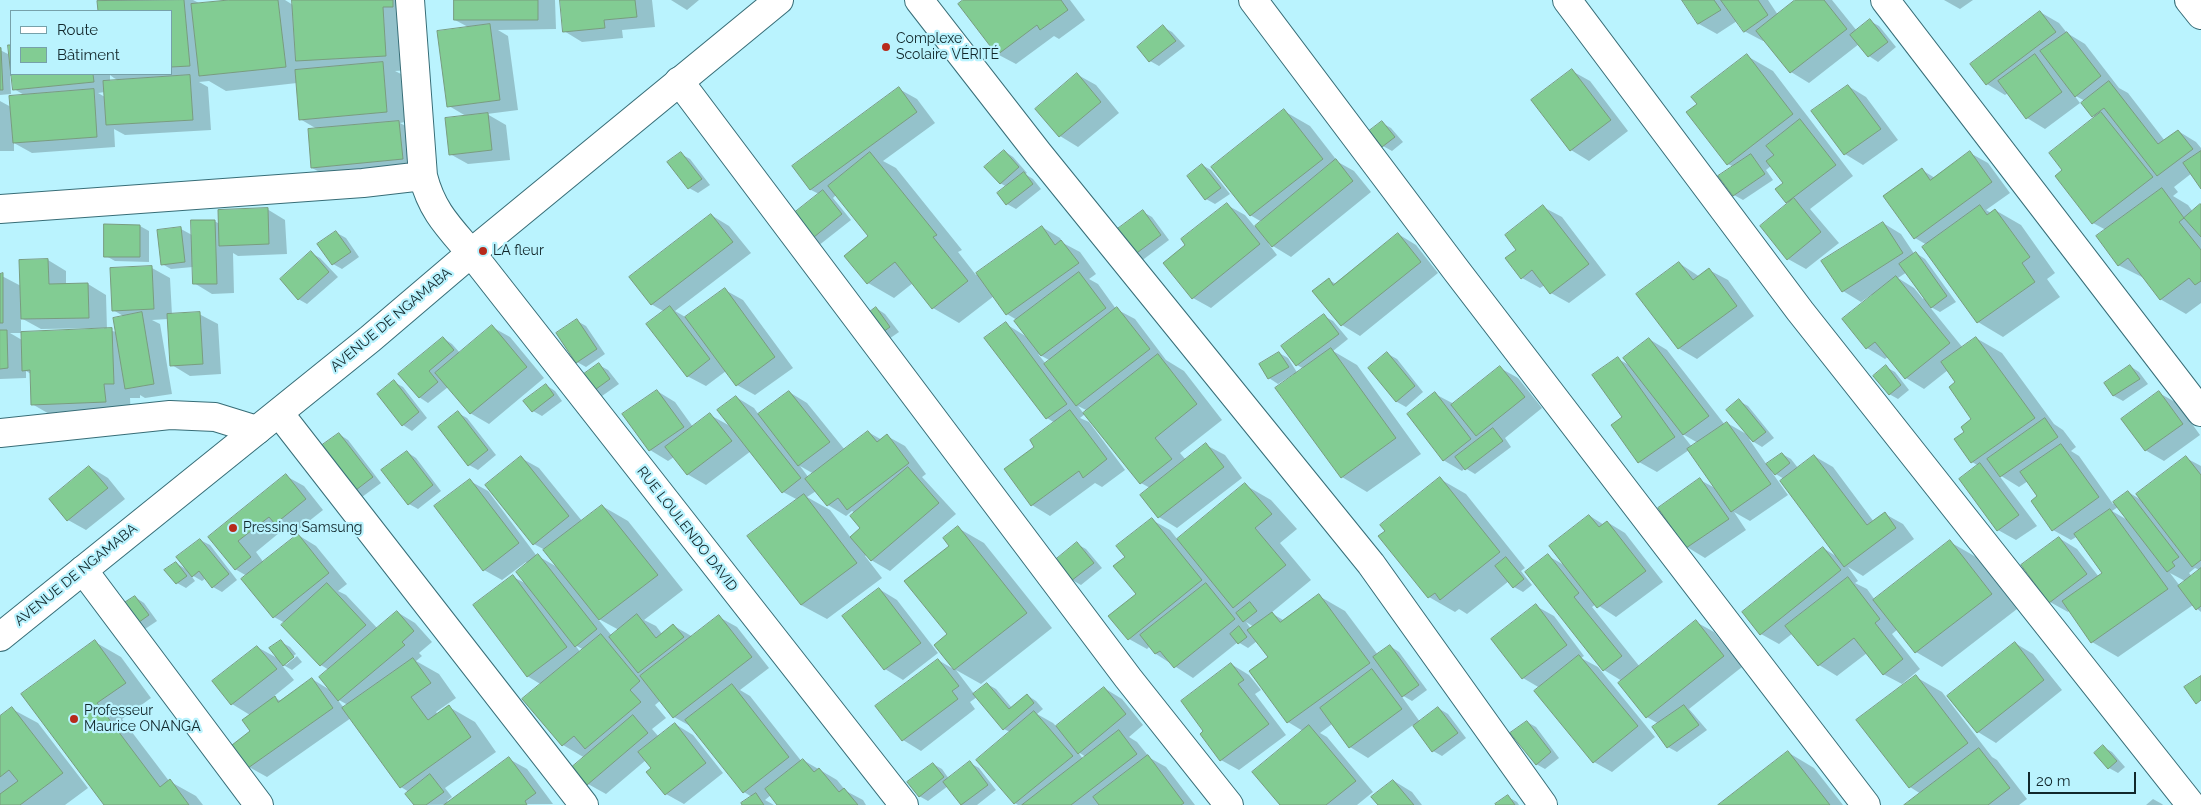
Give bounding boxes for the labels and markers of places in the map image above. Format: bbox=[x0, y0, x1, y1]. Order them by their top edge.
place label: Complexe Scolaire VÉRITÉ bbox=[896, 31, 999, 64]
marker: Complexe Scolaire VÉRITÉ bbox=[880, 41, 892, 53]
place label: LA fleur bbox=[493, 243, 544, 259]
marker: LA fleur bbox=[477, 245, 489, 257]
place label: Pressing Samsung bbox=[243, 520, 362, 536]
marker: Pressing Samsung bbox=[227, 522, 239, 534]
place label: Professeur Maurice ONANGA bbox=[84, 703, 201, 736]
marker: Professeur Maurice ONANGA bbox=[68, 713, 80, 725]

